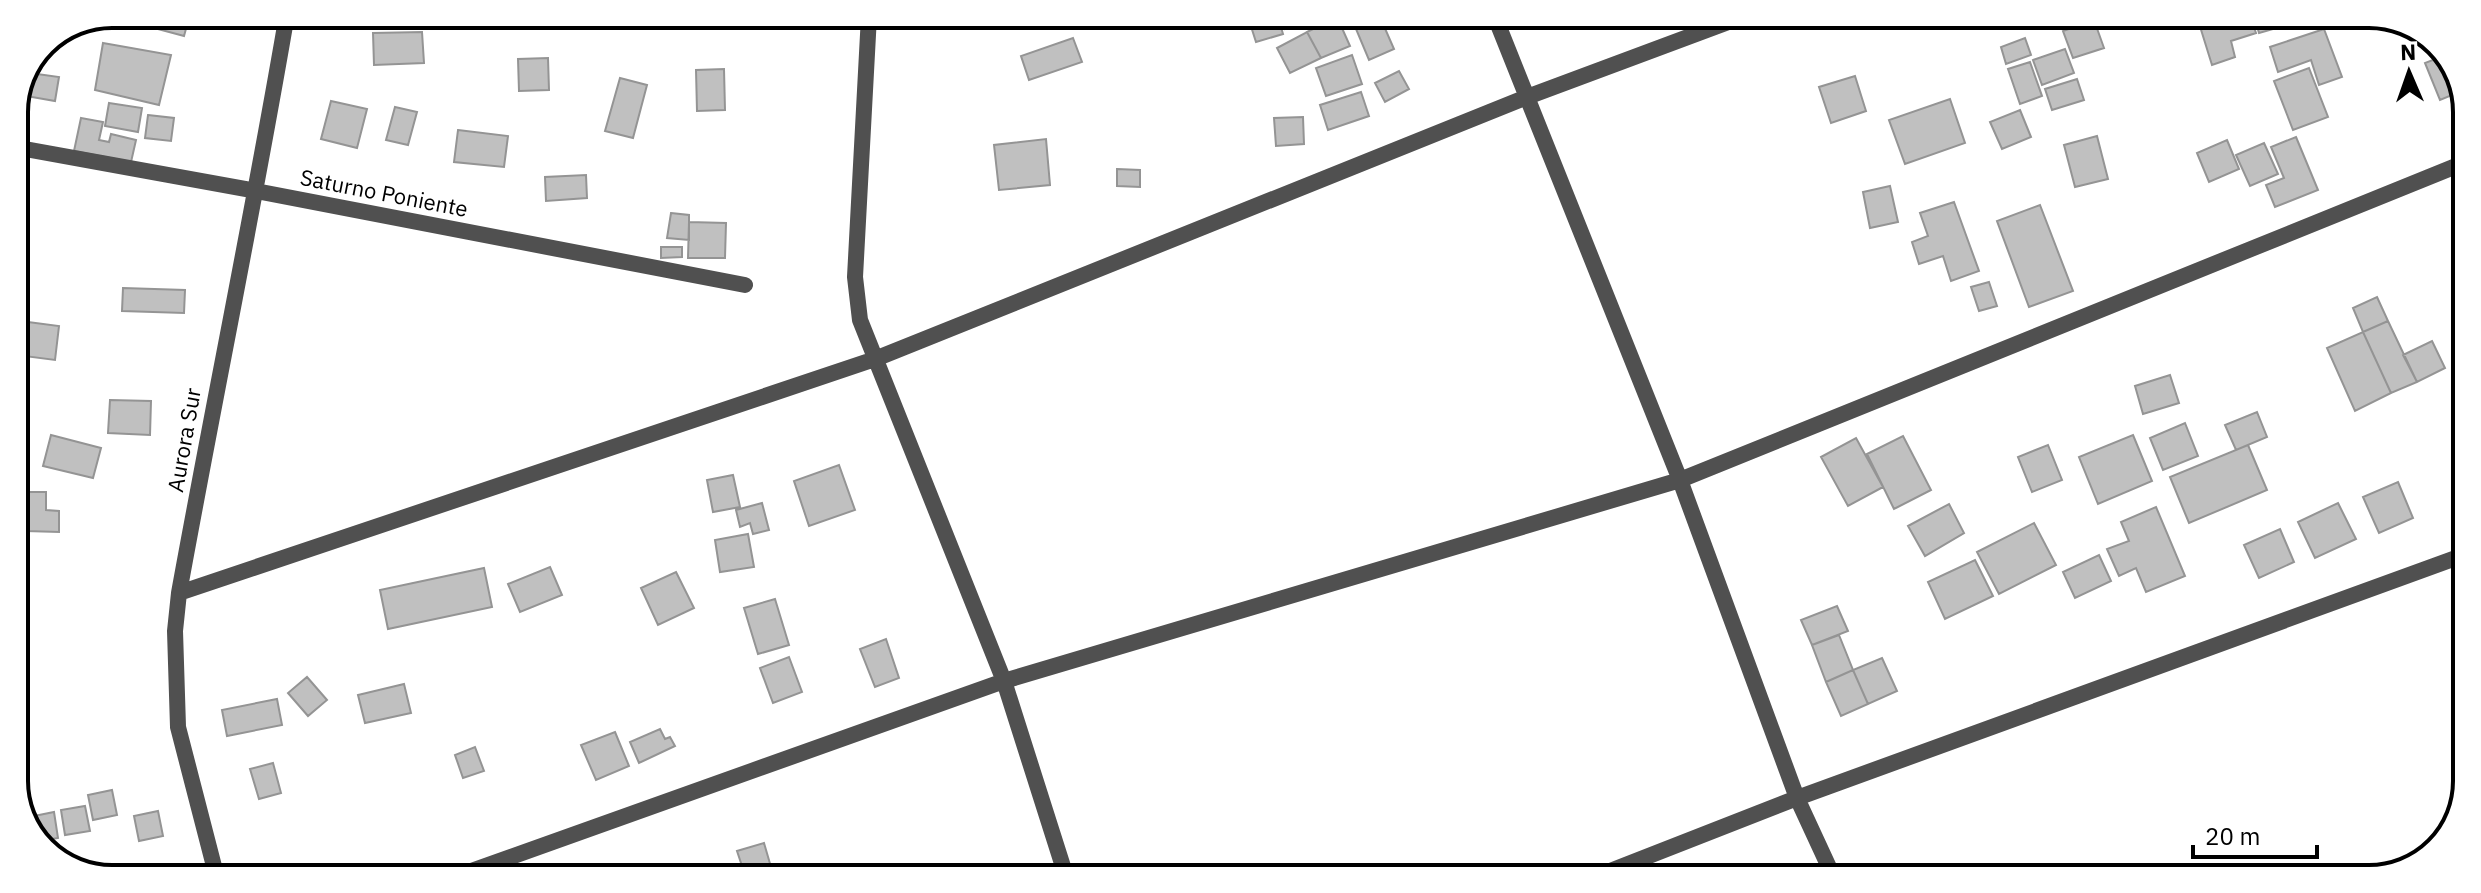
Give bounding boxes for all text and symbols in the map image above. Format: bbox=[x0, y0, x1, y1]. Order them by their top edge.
north arrow bbox=[2369, 32, 2449, 112]
text: N bbox=[2400, 37, 2417, 66]
street label: Saturno Poniente bbox=[298, 162, 470, 223]
street label: Aurora Sur bbox=[160, 386, 207, 494]
scale bar bbox=[2193, 809, 2317, 859]
text: 20 m bbox=[2205, 820, 2260, 852]

